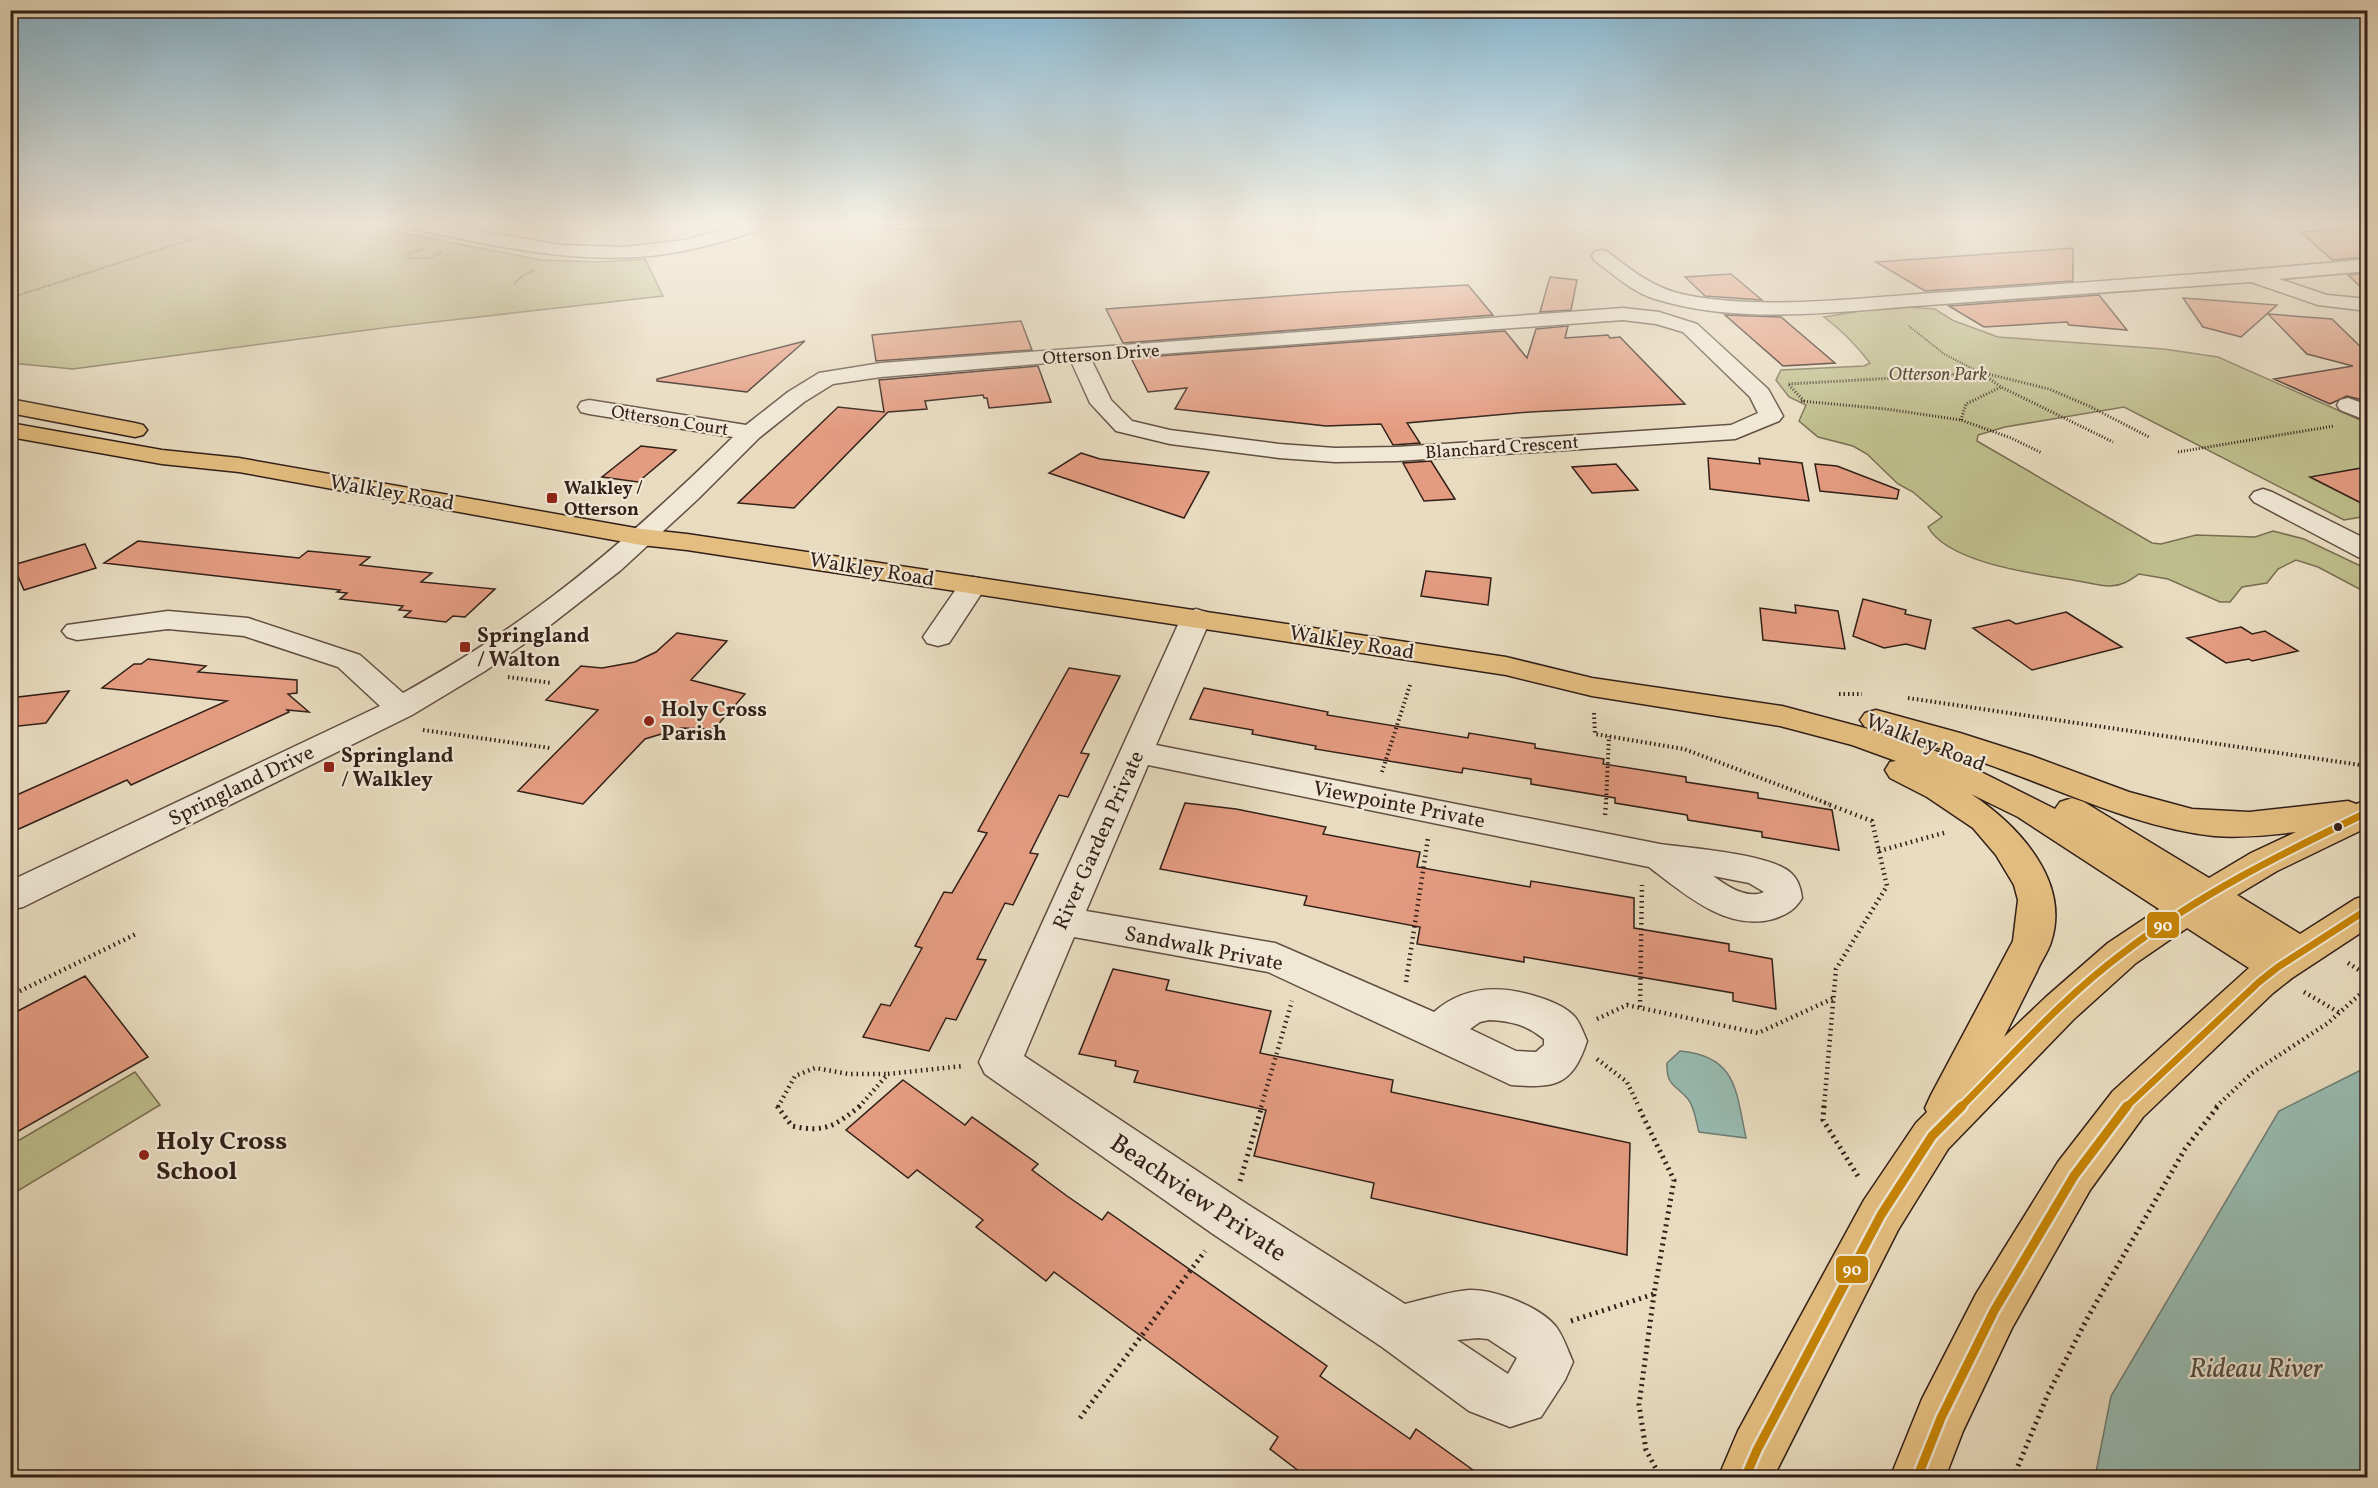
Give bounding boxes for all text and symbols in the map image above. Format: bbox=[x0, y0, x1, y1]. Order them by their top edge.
street label: Otterson Drive bbox=[1042, 339, 1160, 372]
park label: Otterson Park bbox=[1889, 363, 1987, 388]
street label: Otterson Court bbox=[609, 400, 730, 443]
street label: Blanchard Crescent bbox=[1424, 431, 1580, 466]
street label: Walkley Road bbox=[327, 468, 456, 519]
place label: Walkley / Otterson bbox=[564, 477, 643, 523]
marker: Walkley / Otterson bbox=[545, 491, 559, 505]
street label: Walkley Road bbox=[807, 546, 936, 595]
street label: Walkley Road bbox=[1287, 619, 1416, 668]
place label: Springland / Walton bbox=[477, 622, 590, 675]
marker: Springland / Walton bbox=[458, 640, 472, 654]
place label: Holy Cross Parish bbox=[661, 696, 767, 749]
street label: Walkley Road bbox=[1861, 707, 1990, 780]
marker: Holy Cross Parish bbox=[642, 714, 656, 728]
street label: Springland Drive bbox=[164, 739, 319, 834]
place label: Springland / Walkley bbox=[341, 742, 454, 795]
street label: River Garden Private bbox=[1047, 746, 1152, 935]
marker: Springland / Walkley bbox=[322, 760, 336, 774]
street label: Viewpointe Private bbox=[1310, 775, 1487, 836]
unlabelled marker bbox=[2332, 821, 2344, 833]
line badge: 90 bbox=[2146, 911, 2180, 939]
text: 90 bbox=[2154, 916, 2173, 938]
street label: Sandwalk Private bbox=[1122, 920, 1285, 979]
place label: Holy Cross School bbox=[156, 1124, 287, 1190]
street label: Beachview Private bbox=[1102, 1126, 1293, 1271]
marker: Holy Cross School bbox=[137, 1148, 151, 1162]
line badge: 90 bbox=[1835, 1255, 1869, 1284]
text: 90 bbox=[1843, 1260, 1862, 1282]
water label: Rideau River bbox=[2189, 1351, 2324, 1389]

